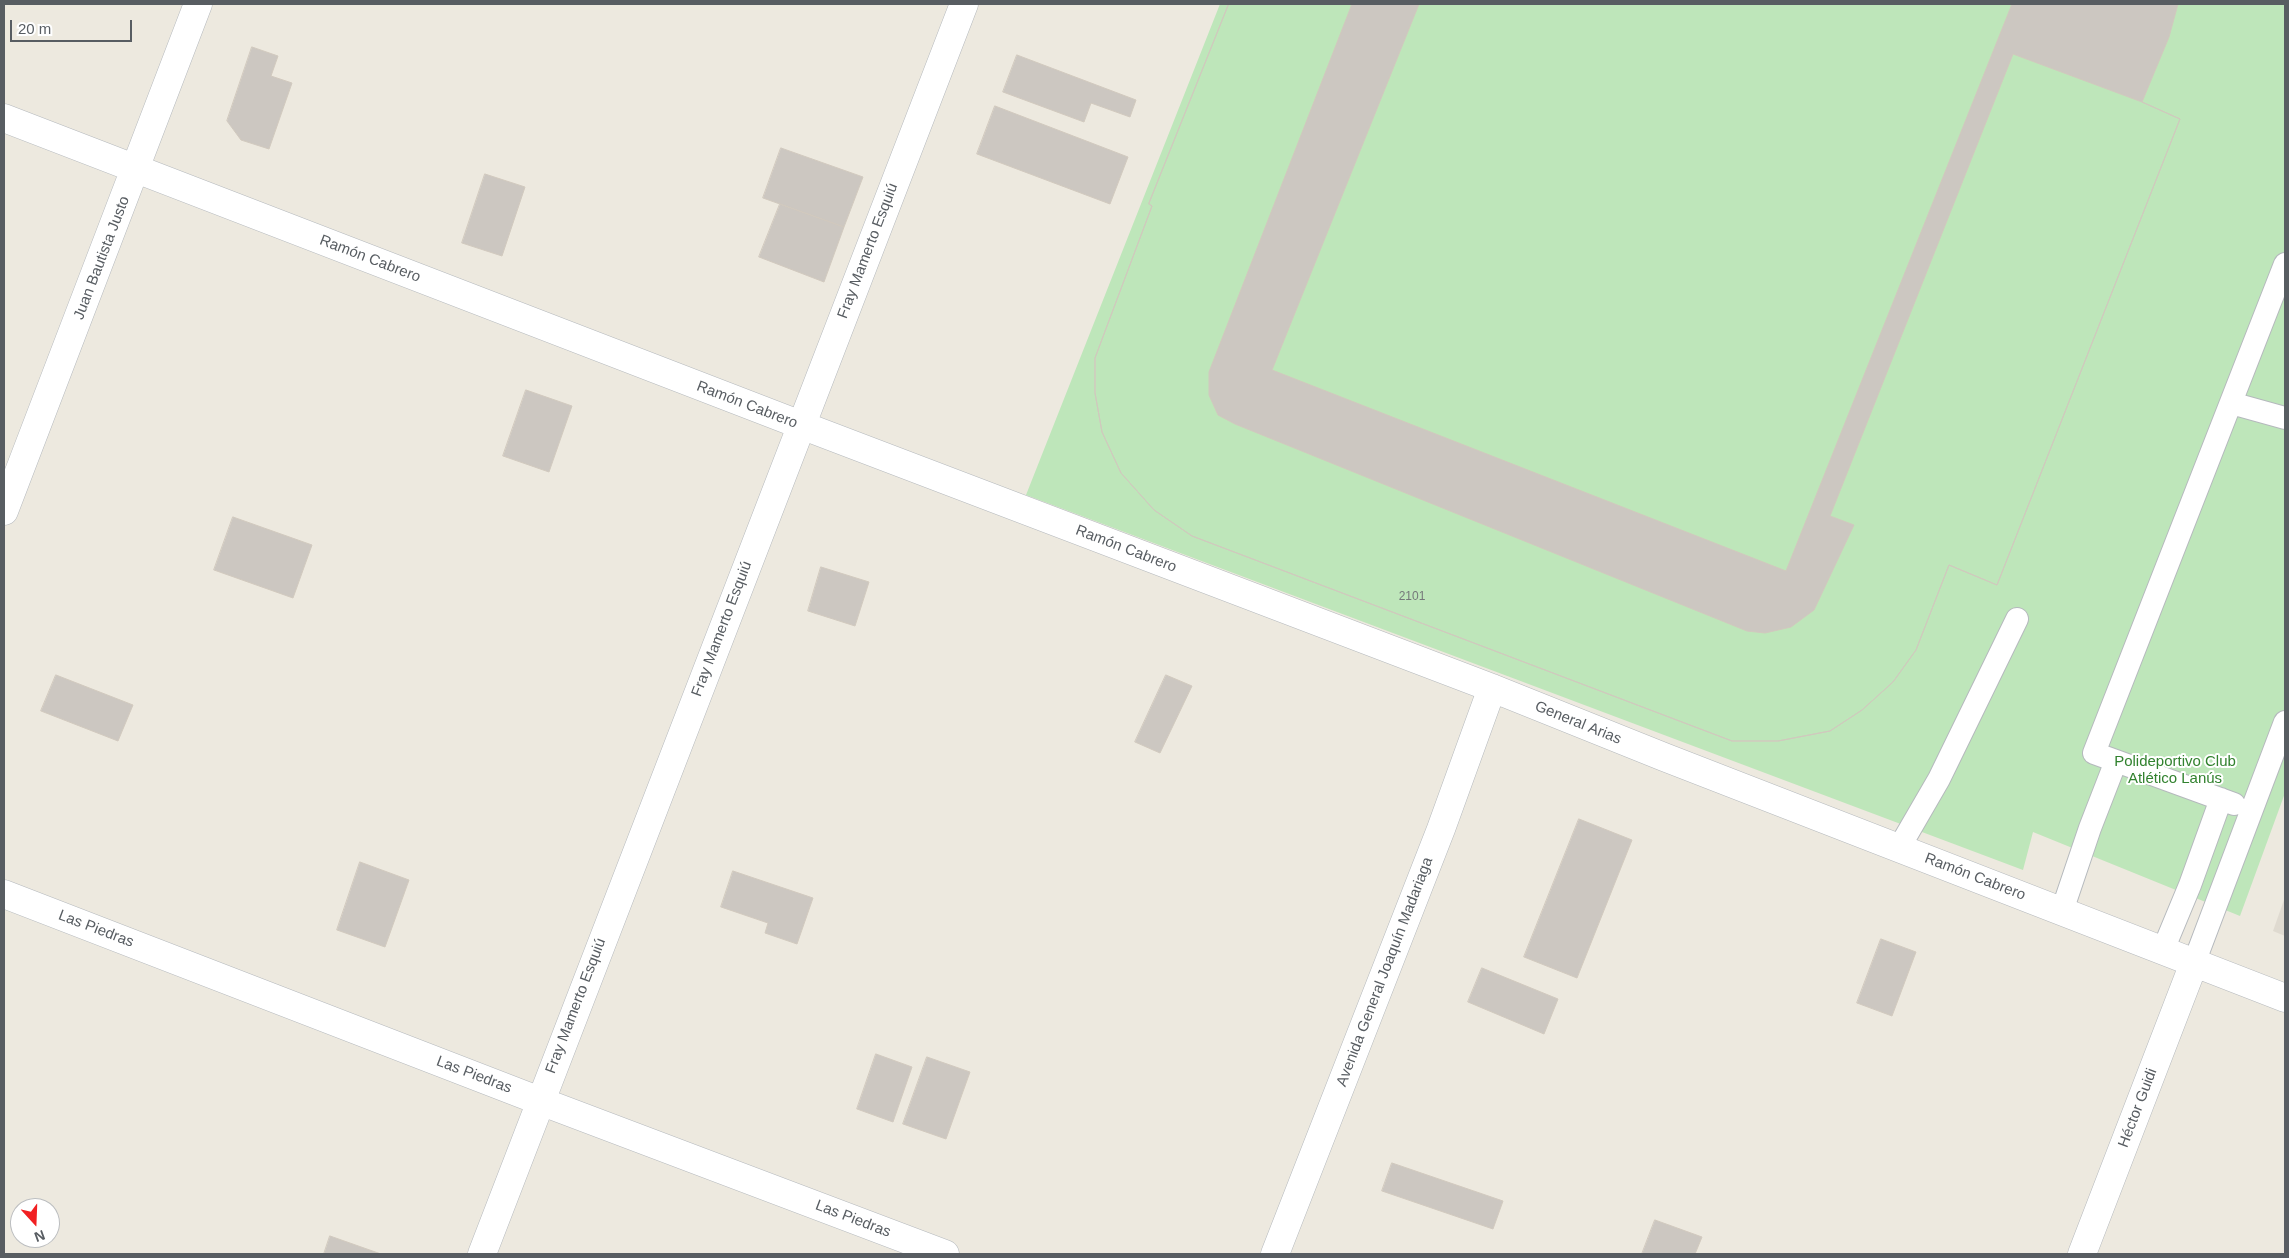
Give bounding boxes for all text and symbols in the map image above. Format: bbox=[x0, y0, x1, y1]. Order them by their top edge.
scale bar bbox=[12, 10, 135, 42]
text: 20 m bbox=[18, 20, 51, 37]
street label: Fray Mamerto Esquiú bbox=[834, 181, 902, 321]
street label: Juan Bautista Justo bbox=[70, 194, 134, 322]
street label: Ramón Cabrero bbox=[317, 231, 423, 287]
street label: Ramón Cabrero bbox=[694, 377, 800, 433]
street label: Ramón Cabrero bbox=[1073, 521, 1179, 577]
street label: Fray Mamerto Esquiú bbox=[688, 559, 756, 699]
house number: 2101 bbox=[1399, 590, 1425, 604]
street label: General Arias bbox=[1532, 697, 1624, 749]
park label: Polideportivo Club Atlético Lanús bbox=[2114, 753, 2236, 788]
street label: Ramón Cabrero bbox=[1922, 849, 2028, 905]
street label: Avenida General Joaquín Madariaga bbox=[1333, 855, 1437, 1089]
street label: Las Piedras bbox=[56, 906, 136, 952]
street label: Fray Mamerto Esquiú bbox=[542, 936, 610, 1076]
street label: Las Piedras bbox=[434, 1052, 514, 1098]
street label: Héctor Guidi bbox=[2115, 1066, 2161, 1150]
street label: Las Piedras bbox=[813, 1196, 893, 1242]
north arrow bbox=[10, 1198, 60, 1248]
text: N bbox=[32, 1227, 47, 1245]

